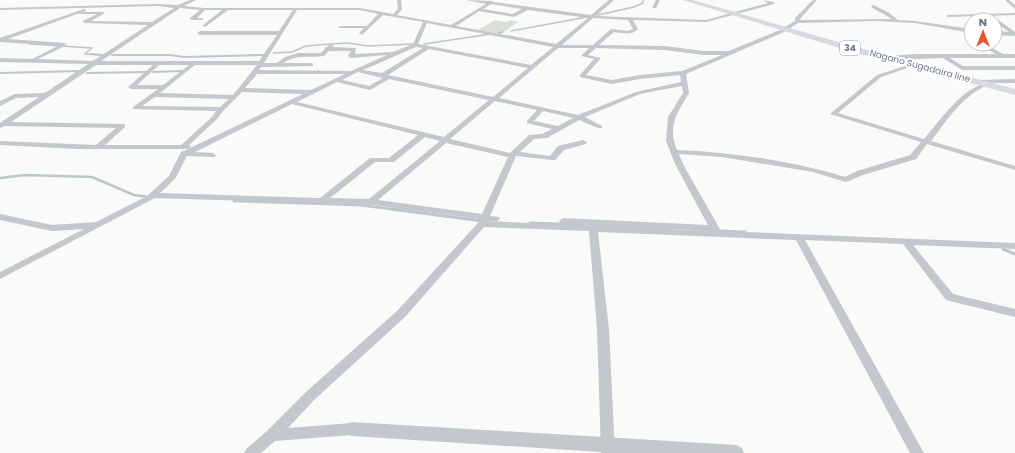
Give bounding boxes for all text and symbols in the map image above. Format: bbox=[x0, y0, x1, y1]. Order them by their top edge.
north arrow bbox=[963, 12, 1003, 52]
text: N bbox=[979, 14, 987, 30]
road number: 34 bbox=[840, 41, 860, 55]
street label: Nagano Sugadaira line bbox=[868, 47, 972, 85]

